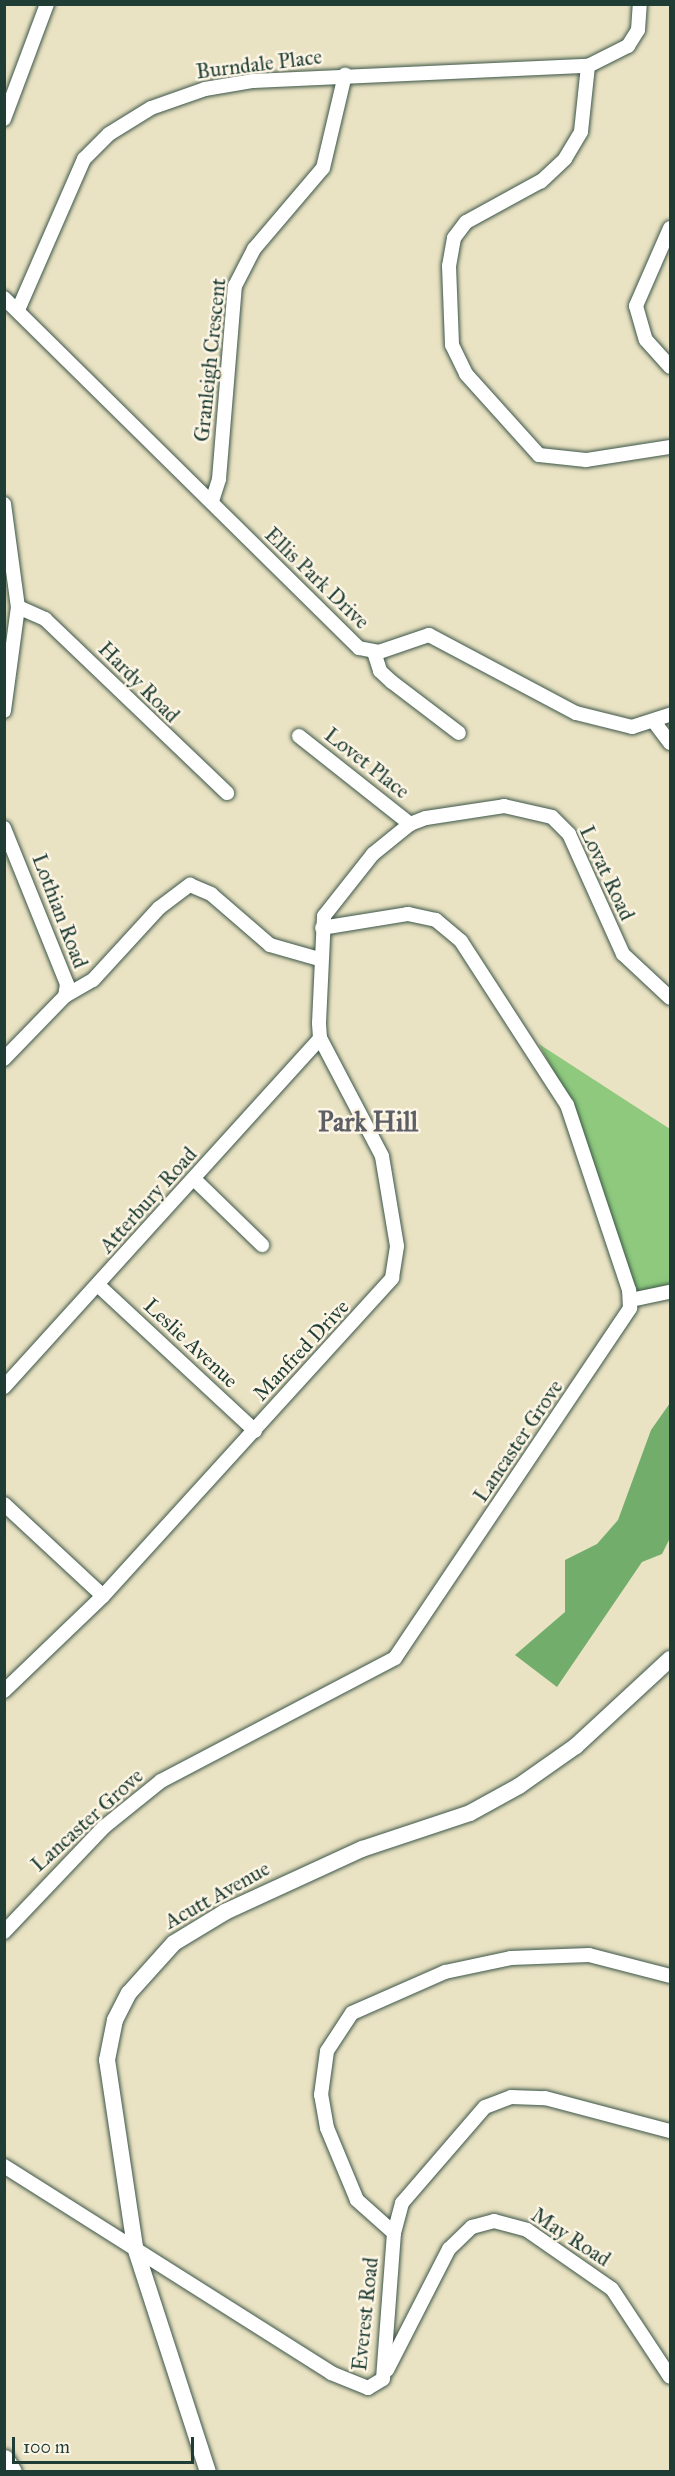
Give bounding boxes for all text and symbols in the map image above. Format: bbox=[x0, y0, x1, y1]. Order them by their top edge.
street label: Burndale Place bbox=[195, 44, 323, 84]
street label: Granleigh Crescent bbox=[189, 277, 231, 443]
street label: Ellis Park Drive bbox=[260, 522, 374, 634]
street label: Hardy Road bbox=[93, 636, 185, 728]
street label: Lovet Place bbox=[320, 722, 414, 804]
street label: Lovat Road bbox=[574, 822, 640, 924]
street label: Lothian Road bbox=[27, 850, 93, 972]
district label: Park Hill bbox=[318, 1106, 418, 1138]
street label: Atterbury Road bbox=[94, 1142, 202, 1258]
street label: Leslie Avenue bbox=[139, 1293, 243, 1393]
street label: Manfred Drive bbox=[248, 1294, 354, 1406]
street label: Lancaster Grove bbox=[468, 1375, 568, 1507]
street label: Lancaster Grove bbox=[26, 1763, 148, 1877]
street label: Acutt Avenue bbox=[160, 1856, 274, 1934]
street label: May Road bbox=[527, 2202, 615, 2272]
street label: Everest Road bbox=[347, 2256, 383, 2372]
scale bar bbox=[15, 2425, 196, 2463]
text: 100 m bbox=[23, 2436, 70, 2458]

